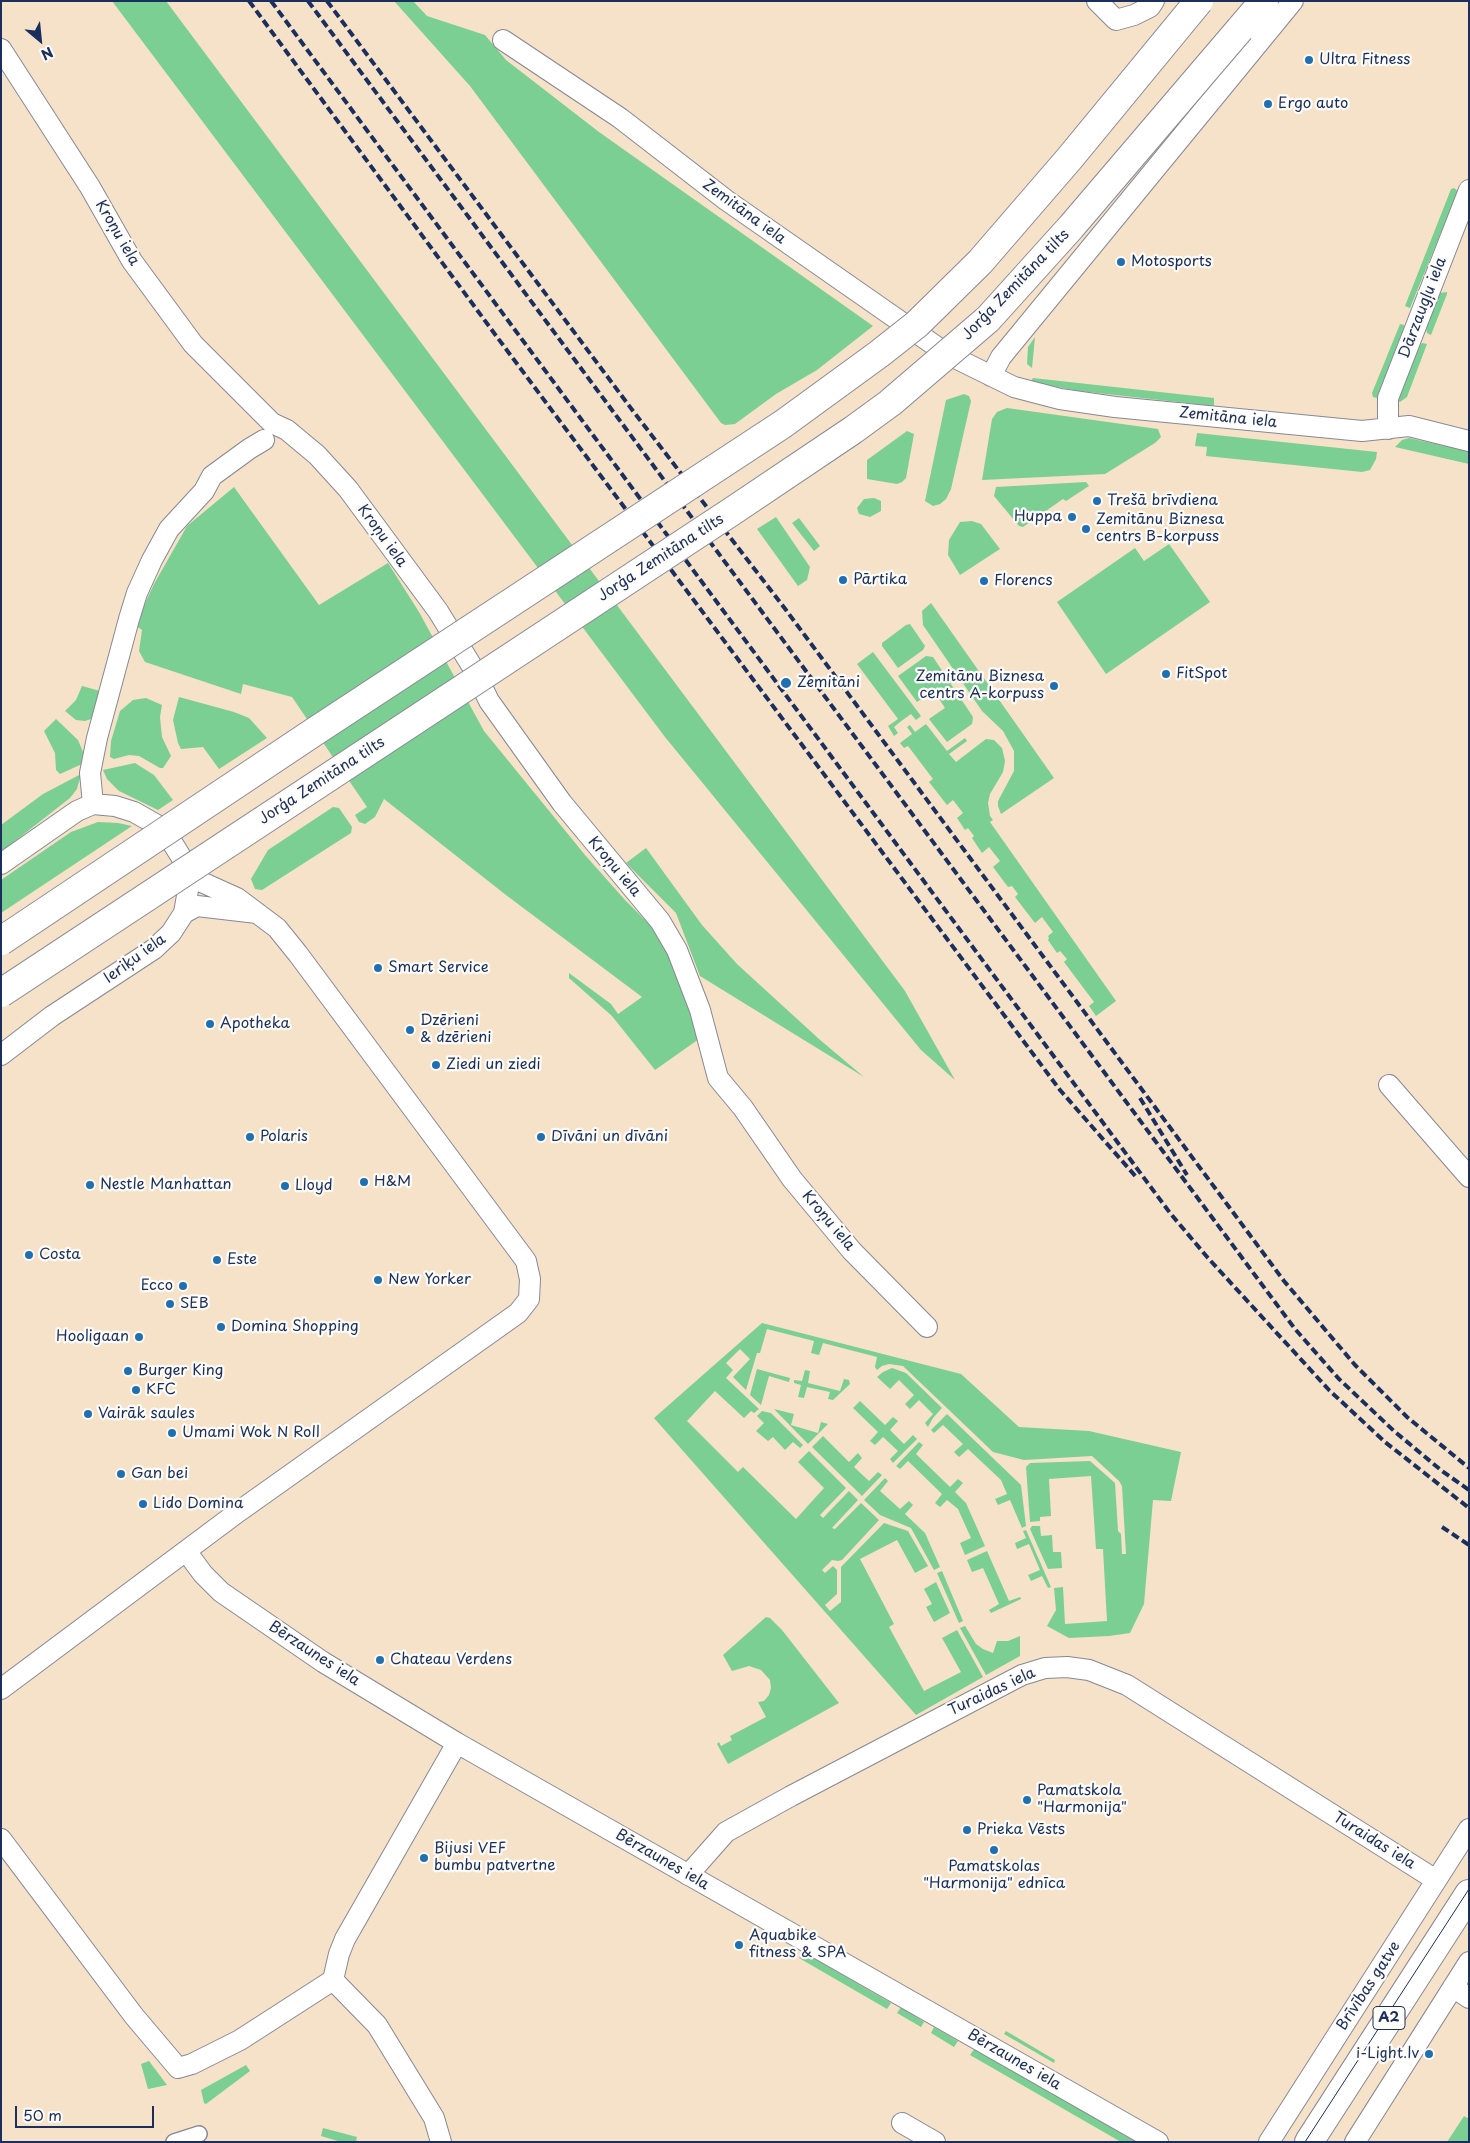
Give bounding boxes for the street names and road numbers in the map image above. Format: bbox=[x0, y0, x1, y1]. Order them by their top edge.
street label: Zemitāna iela bbox=[699, 176, 789, 248]
street label: Kroņu iela bbox=[91, 197, 143, 269]
street label: Jorģa Zemitāna tilts bbox=[959, 226, 1073, 344]
street label: Dārzaugļu iela bbox=[1395, 255, 1451, 361]
street label: Zemitāna iela bbox=[1178, 404, 1278, 432]
street label: Kroņu iela bbox=[353, 501, 411, 571]
street label: Jorģa Zemitāna tilts bbox=[595, 510, 727, 606]
street label: Jorģa Zemitāna tilts bbox=[256, 733, 388, 829]
street label: Kroņu iela bbox=[584, 833, 644, 901]
street label: Ieriķu iela bbox=[101, 931, 169, 987]
street label: Kroņu iela bbox=[798, 1187, 858, 1255]
street label: Bērzaunes iela bbox=[265, 1618, 363, 1690]
street label: Turaidas iela bbox=[946, 1664, 1038, 1720]
street label: Turaidas iela bbox=[1330, 1809, 1418, 1873]
street label: Bērzaunes iela bbox=[612, 1826, 712, 1894]
street label: Brīvības gatve bbox=[1334, 1938, 1404, 2034]
road number: A2 bbox=[1373, 2006, 1405, 2030]
street label: Bērzaunes iela bbox=[964, 2026, 1064, 2094]

